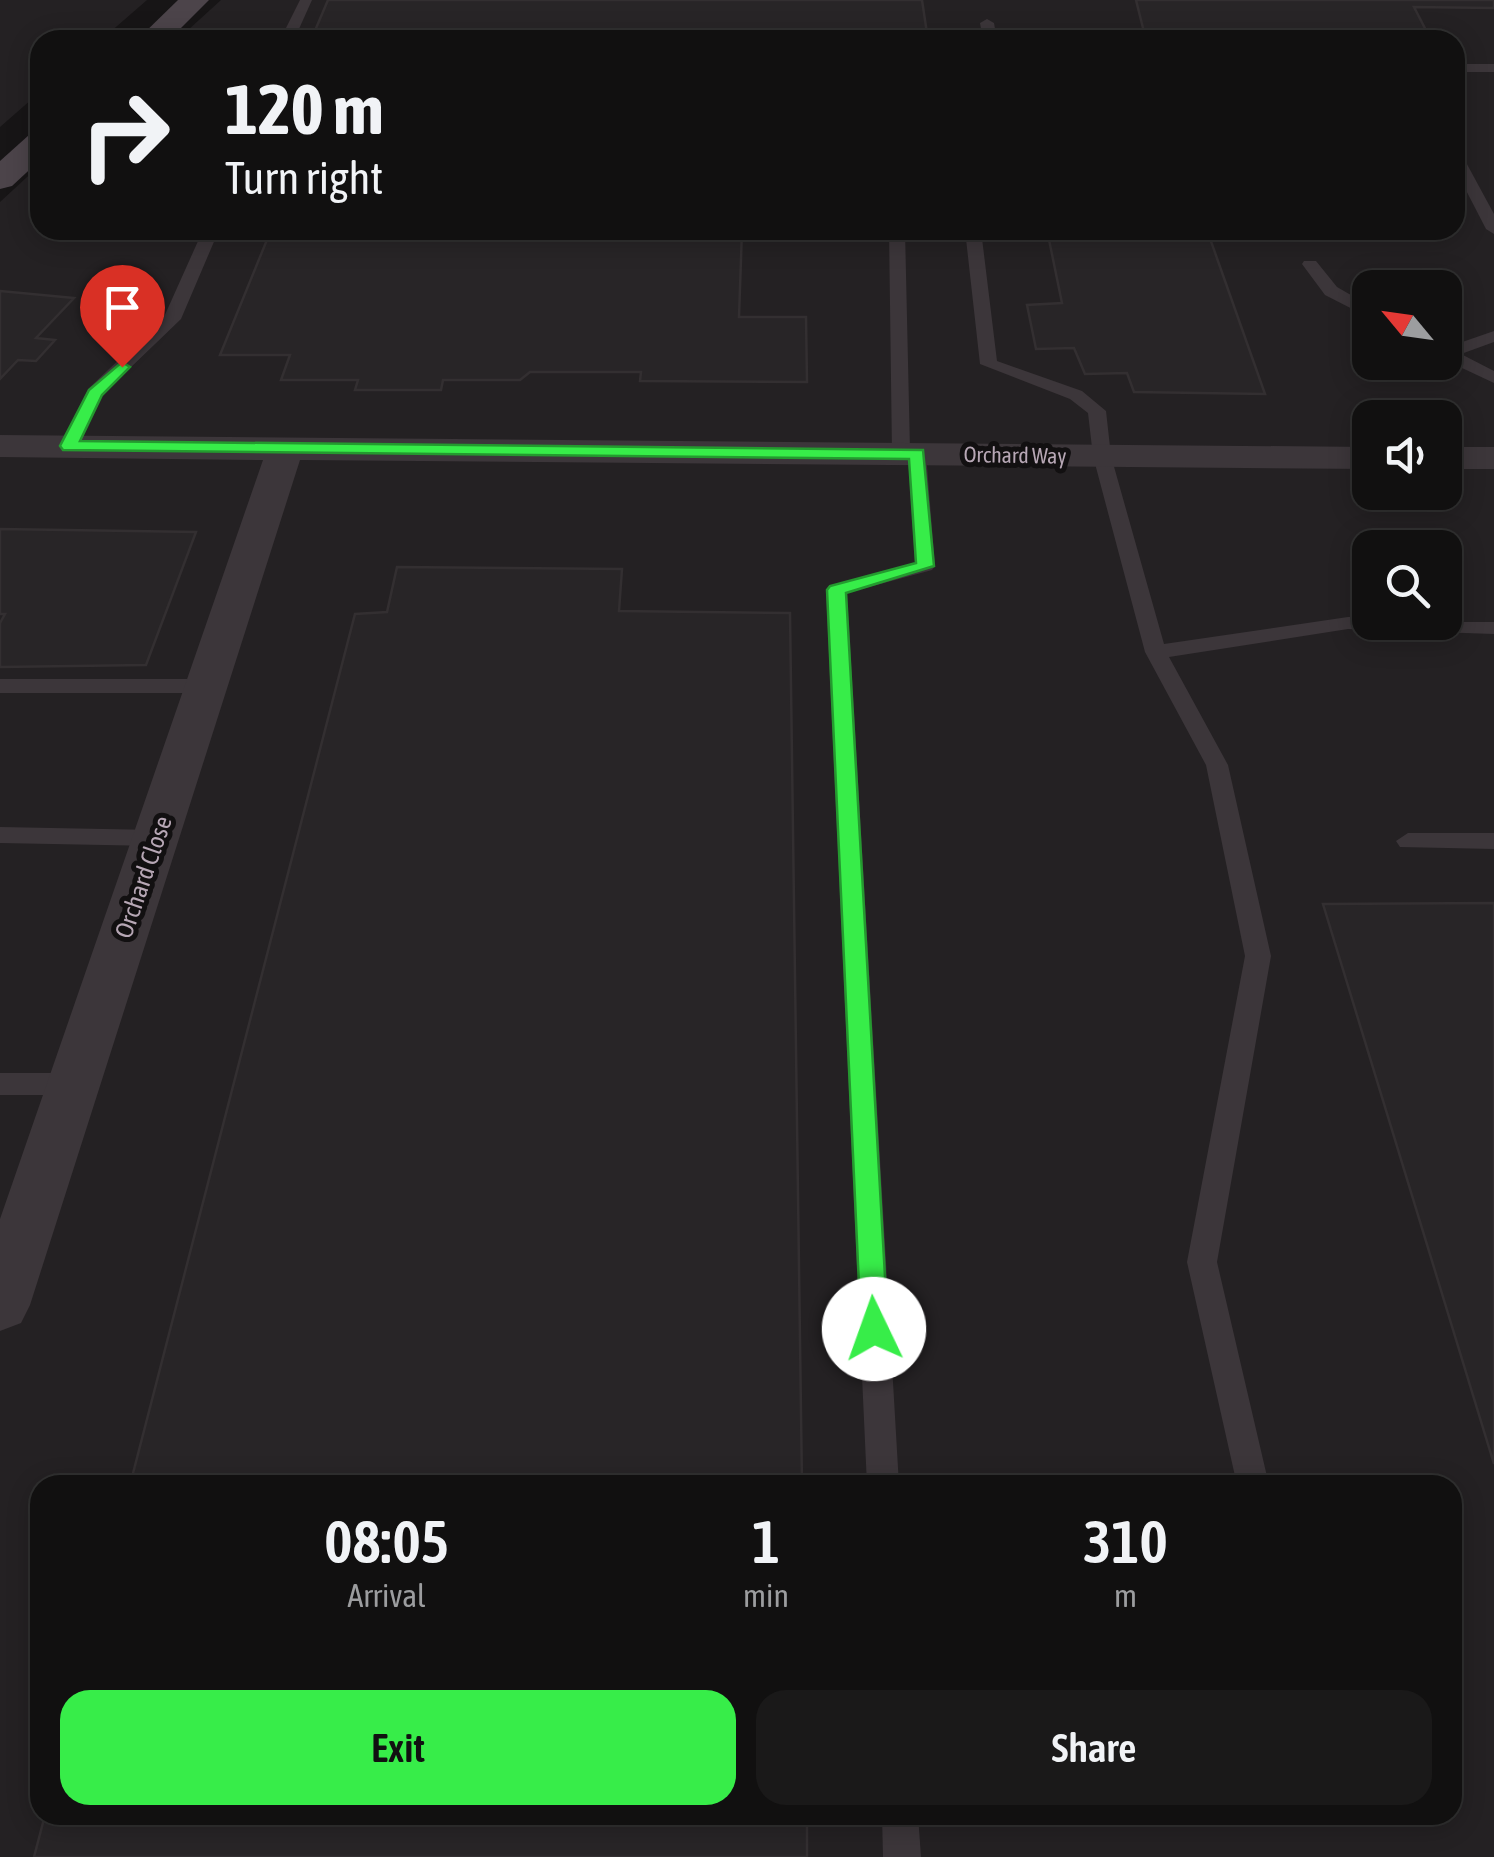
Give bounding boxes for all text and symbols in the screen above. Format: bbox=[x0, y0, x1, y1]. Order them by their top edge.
text: 120 m bbox=[225, 69, 384, 149]
icon: right bbox=[60, 70, 190, 200]
text: Turn right bbox=[225, 152, 383, 204]
pin bbox=[80, 265, 165, 368]
north arrow bbox=[1352, 270, 1462, 380]
map controls bbox=[1352, 270, 1462, 640]
icon: arrive bbox=[95, 280, 150, 335]
button: sound bbox=[1352, 400, 1462, 510]
street label: Orchard Way bbox=[963, 441, 1067, 469]
button: search bbox=[1352, 530, 1462, 640]
street label: Orchard Close bbox=[109, 812, 177, 942]
position arrow bbox=[822, 1277, 926, 1381]
text: 08:05 bbox=[324, 1507, 449, 1576]
text: 1 bbox=[752, 1507, 780, 1576]
text: 310 bbox=[1083, 1507, 1168, 1576]
text: Arrival bbox=[347, 1577, 426, 1614]
text: min bbox=[743, 1577, 789, 1614]
text: m bbox=[1114, 1577, 1137, 1614]
button: Exit bbox=[60, 1690, 736, 1805]
button: Share bbox=[756, 1690, 1432, 1805]

